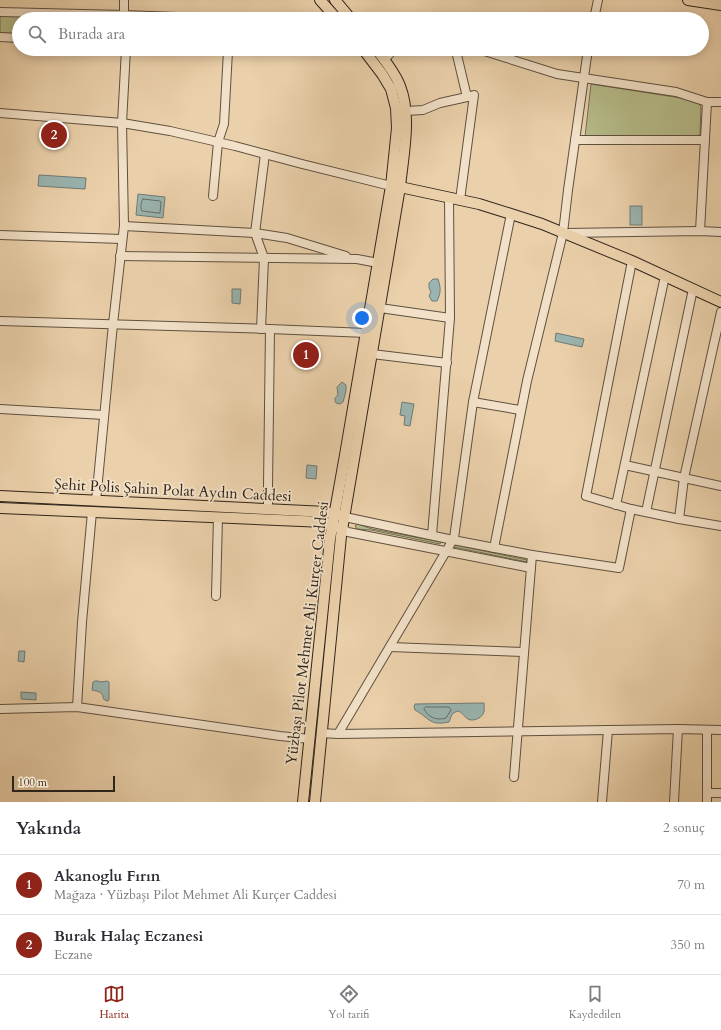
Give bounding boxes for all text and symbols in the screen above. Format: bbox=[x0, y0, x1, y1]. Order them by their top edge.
search box bbox=[12, 12, 709, 56]
icon: search bbox=[26, 23, 48, 45]
text: Burada ara bbox=[58, 24, 125, 44]
pin: 2 bbox=[41, 120, 67, 150]
your location bbox=[352, 308, 372, 328]
pin: 1 bbox=[293, 340, 319, 370]
street label: Şehit Polis Şahin Polat Aydın Caddesi bbox=[54, 474, 292, 506]
street label: Yüzbaşı Pilot Mehmet Ali Kurçer Caddesi bbox=[281, 500, 333, 766]
scale bar bbox=[12, 774, 115, 793]
text: 100 m bbox=[18, 775, 47, 790]
text: Yakında bbox=[16, 817, 81, 840]
text: 2 sonuç bbox=[663, 819, 705, 837]
text: Akanoglu Fırın bbox=[54, 866, 161, 886]
text: 1 bbox=[26, 876, 32, 894]
text: 70 m bbox=[677, 876, 705, 894]
text: Mağaza · Yüzbaşı Pilot Mehmet Ali Kurçer Caddesi bbox=[54, 886, 337, 904]
text: Burak Halaç Eczanesi bbox=[54, 926, 203, 946]
text: 2 bbox=[26, 936, 32, 954]
text: 350 m bbox=[671, 936, 705, 954]
text: Eczane bbox=[54, 946, 93, 964]
tab: Harita bbox=[100, 983, 129, 1022]
tab: Yol tarifi bbox=[328, 983, 370, 1022]
tab: Kaydedilen bbox=[569, 983, 621, 1022]

